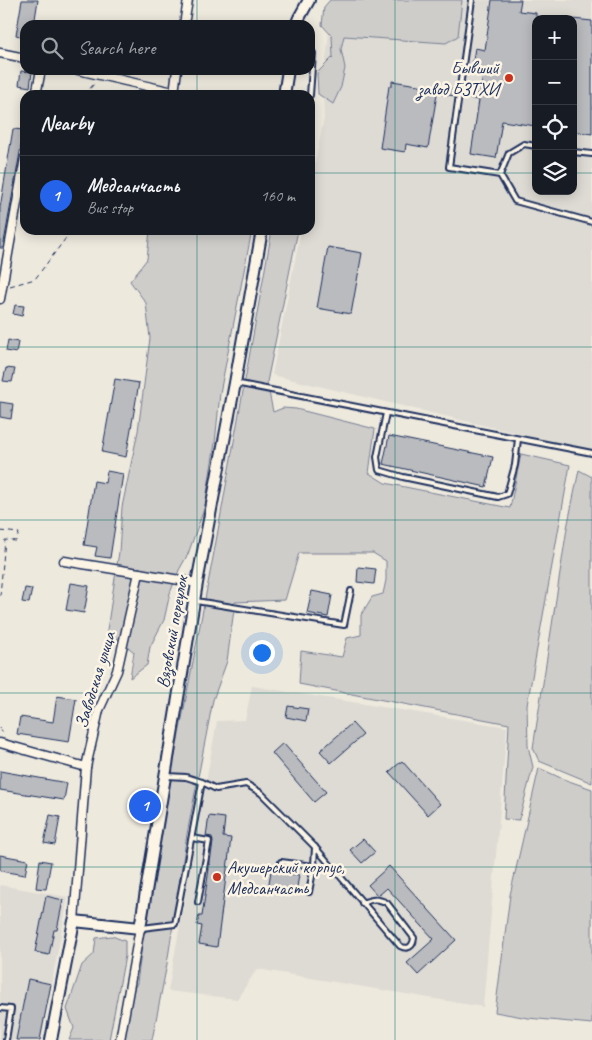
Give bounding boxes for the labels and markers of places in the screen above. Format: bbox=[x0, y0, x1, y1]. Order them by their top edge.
place label: Бывший завод БЗТХИ bbox=[416, 57, 502, 101]
marker: Бывший завод БЗТХИ bbox=[503, 72, 515, 84]
pin: 1 bbox=[129, 787, 161, 825]
place label: Акушерский корпус, Медсанчасть bbox=[227, 856, 345, 899]
marker: Акушерский корпус, Медсанчасть bbox=[211, 871, 223, 883]

